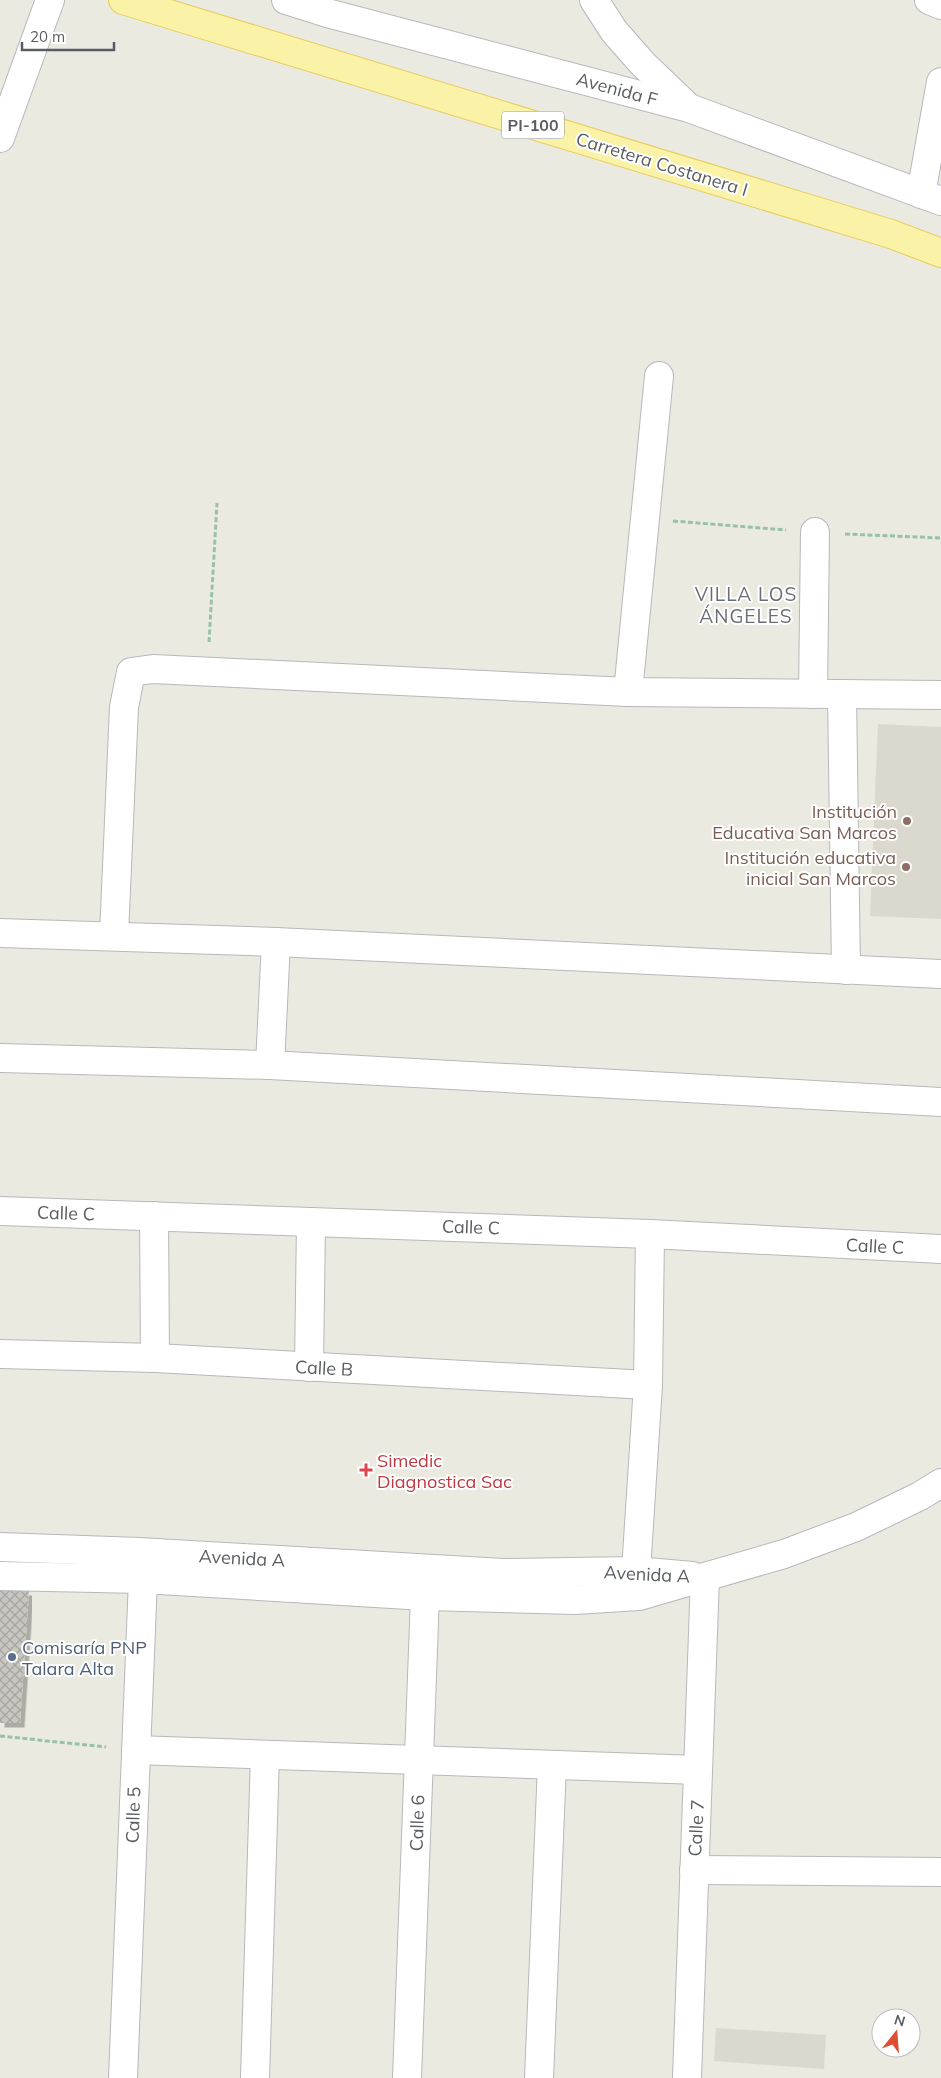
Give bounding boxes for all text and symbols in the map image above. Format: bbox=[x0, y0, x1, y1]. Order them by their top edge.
scale bar bbox=[22, 20, 115, 52]
text: 20 m bbox=[30, 27, 65, 46]
street label: Avenida F bbox=[574, 67, 660, 111]
road number: PI-100 bbox=[502, 112, 564, 138]
street label: Carretera Costanera I bbox=[573, 127, 751, 201]
district label: VILLA LOS ÁNGELES bbox=[695, 582, 797, 628]
place label: Institución Educativa San Marcos bbox=[712, 800, 897, 844]
marker: Institución Educativa San Marcos bbox=[901, 815, 913, 827]
place label: Institución educativa inicial San Marcos bbox=[725, 846, 896, 890]
marker: Institución educativa inicial San Marcos bbox=[900, 861, 912, 873]
street label: Calle C bbox=[37, 1200, 95, 1226]
street label: Calle C bbox=[442, 1214, 500, 1240]
street label: Calle C bbox=[845, 1233, 905, 1259]
street label: Calle B bbox=[294, 1355, 354, 1381]
place label: Simedic Diagnostica Sac bbox=[377, 1449, 512, 1493]
marker: Simedic Diagnostica Sac bbox=[359, 1463, 373, 1477]
street label: Avenida A bbox=[198, 1544, 286, 1572]
street label: Avenida A bbox=[603, 1560, 691, 1588]
place label: Comisaría PNP Talara Alta bbox=[22, 1636, 147, 1680]
marker: Comisaría PNP Talara Alta bbox=[6, 1651, 18, 1663]
street label: Calle 5 bbox=[121, 1786, 145, 1844]
street label: Calle 6 bbox=[405, 1794, 429, 1852]
street label: Calle 7 bbox=[683, 1799, 709, 1857]
north arrow bbox=[871, 2008, 921, 2058]
text: N bbox=[892, 2010, 907, 2031]

